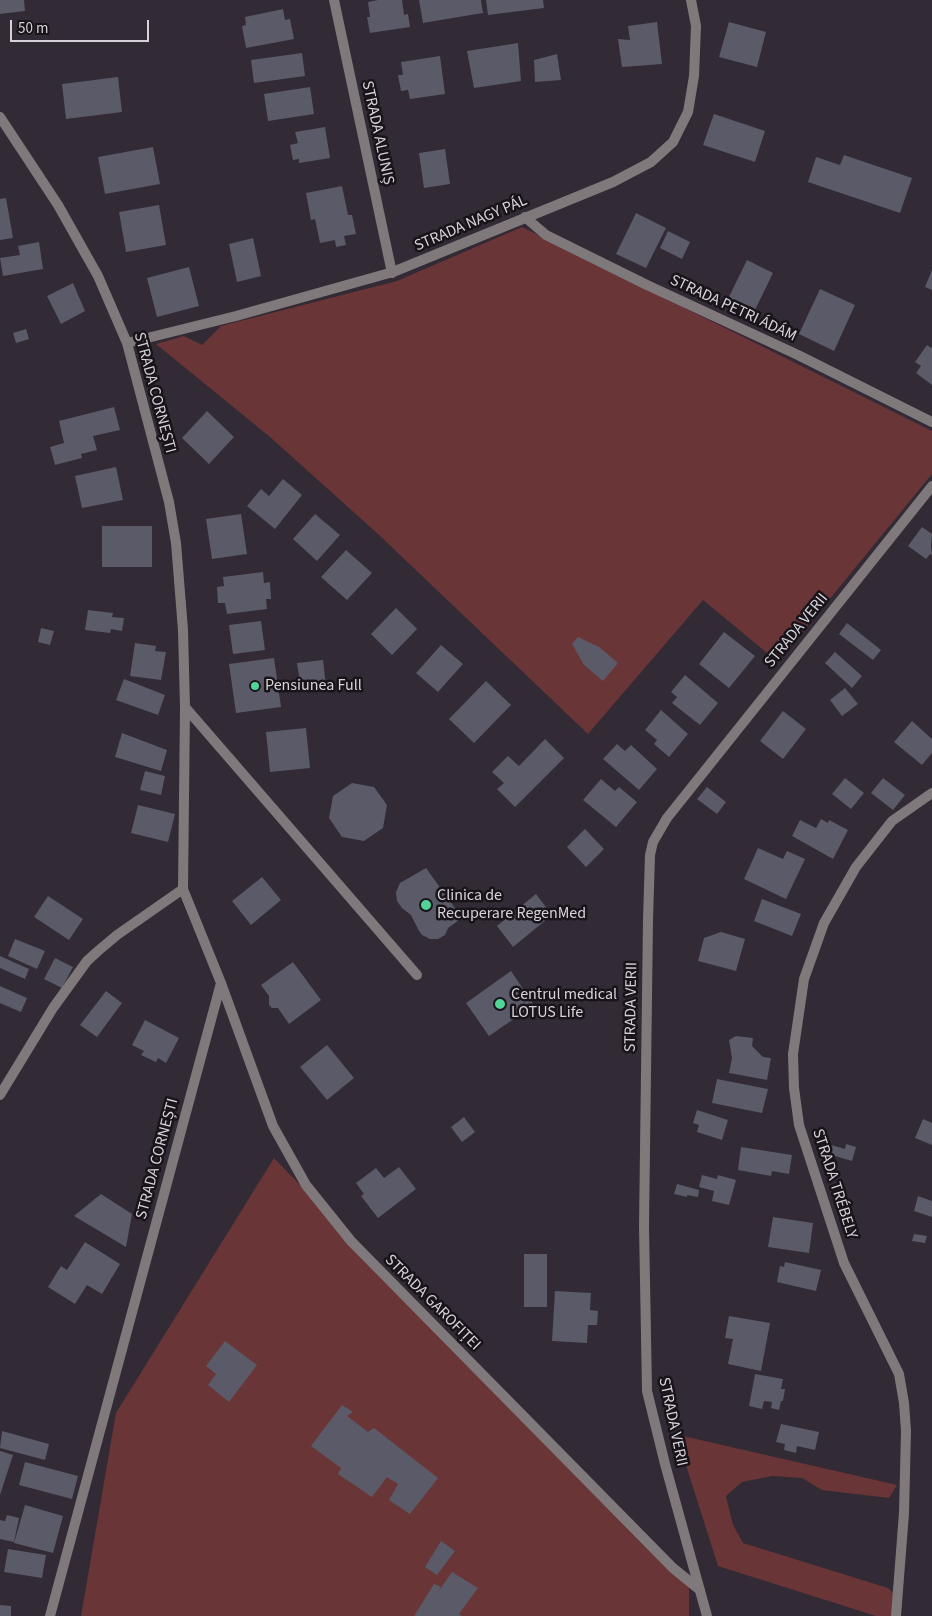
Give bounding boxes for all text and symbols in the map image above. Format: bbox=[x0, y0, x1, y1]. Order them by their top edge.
scale bar bbox=[12, 10, 151, 42]
text: 50 m bbox=[18, 18, 48, 39]
street label: STRADA ALUNIȘ bbox=[357, 79, 397, 187]
street label: STRADA NAGY PÁL bbox=[412, 192, 530, 256]
street label: STRADA PETRI ÁDÁM bbox=[667, 271, 799, 347]
street label: STRADA CORNEȘTI bbox=[129, 330, 179, 456]
street label: STRADA VERII bbox=[761, 590, 833, 672]
place label: Pensiunea Full bbox=[265, 676, 362, 696]
marker: Pensiunea Full bbox=[249, 680, 261, 692]
place label: Clinica de Recuperare RegenMed bbox=[437, 886, 586, 924]
marker: Clinica de Recuperare RegenMed bbox=[419, 898, 433, 912]
street label: STRADA VERII bbox=[622, 962, 642, 1052]
place label: Centrul medical LOTUS Life bbox=[511, 985, 617, 1023]
marker: Centrul medical LOTUS Life bbox=[493, 997, 507, 1011]
street label: STRADA CORNEȘTI bbox=[133, 1096, 183, 1222]
street label: STRADA TRÉBELY bbox=[807, 1127, 861, 1241]
street label: STRADA GAROFIȚEI bbox=[380, 1251, 484, 1355]
street label: STRADA VERII bbox=[653, 1376, 691, 1468]

